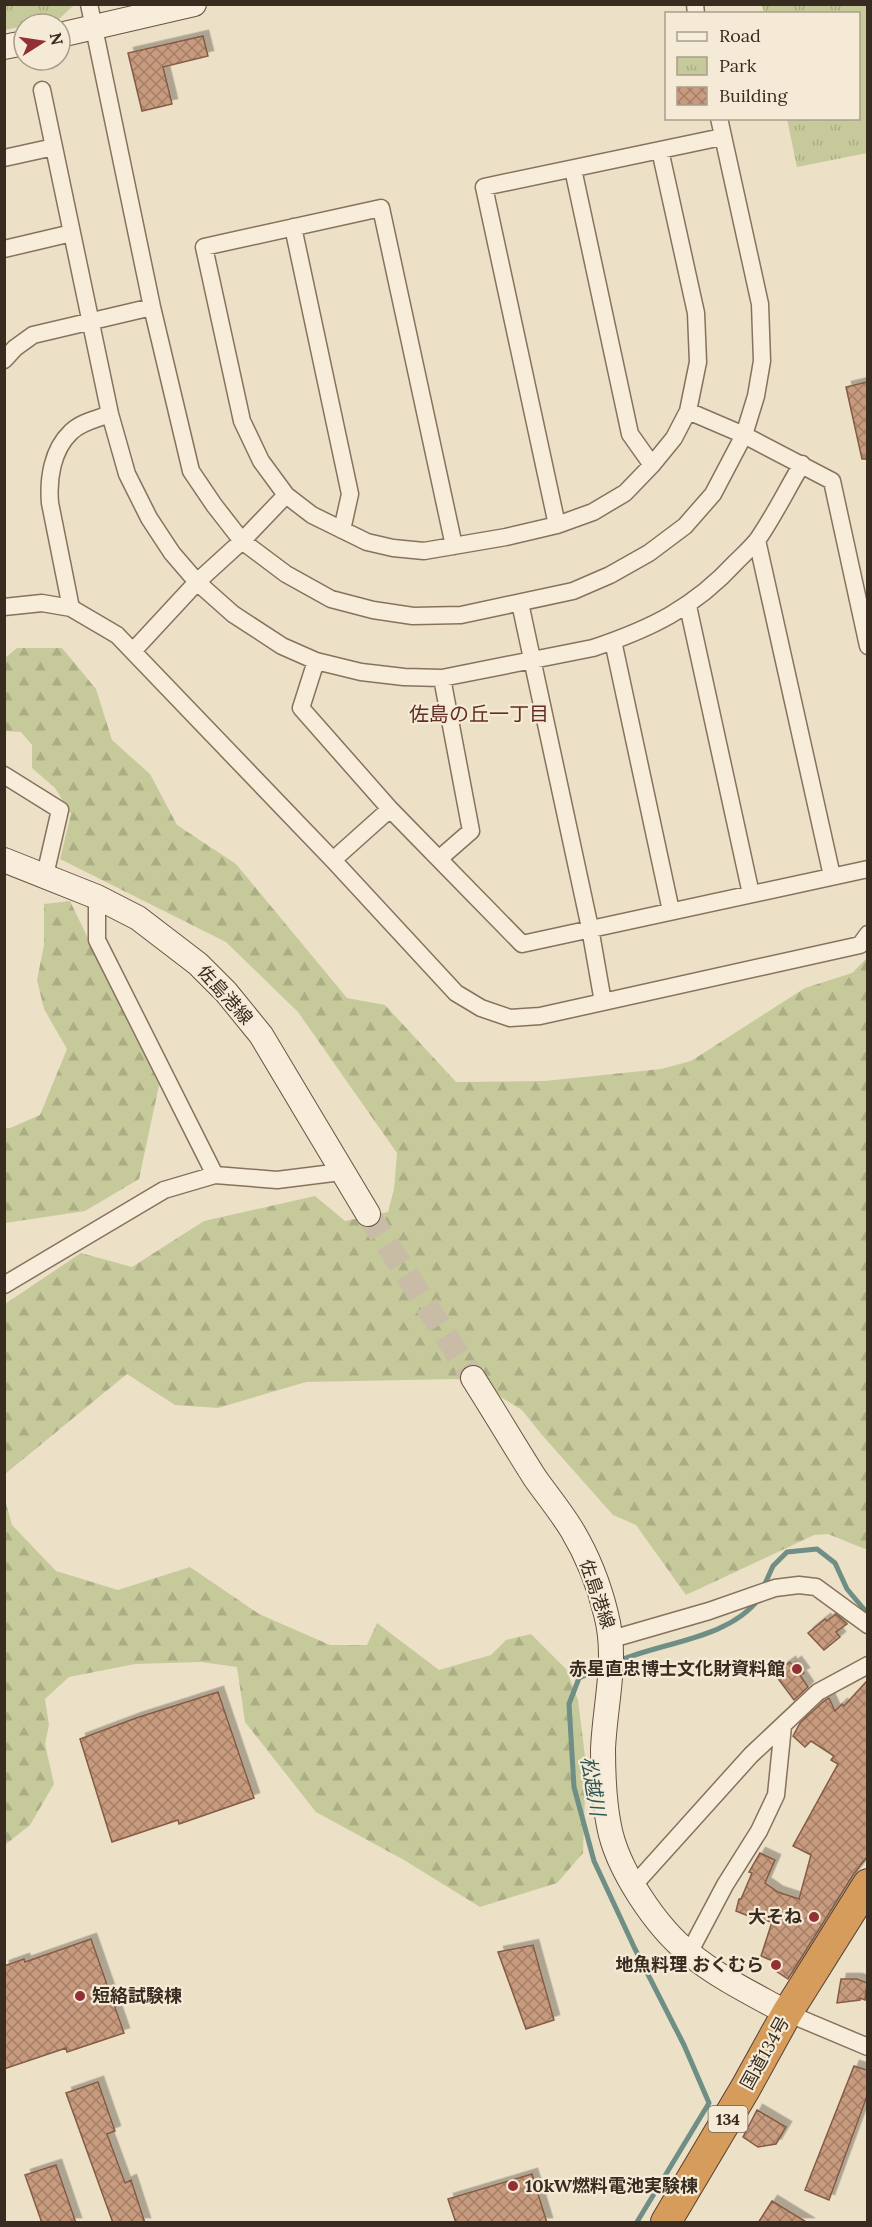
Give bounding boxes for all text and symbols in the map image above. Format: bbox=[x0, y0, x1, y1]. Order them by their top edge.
north arrow bbox=[12, 12, 72, 72]
legend bbox=[665, 12, 860, 120]
text: Road bbox=[719, 24, 761, 47]
text: N bbox=[46, 31, 68, 47]
text: Park bbox=[719, 54, 757, 77]
text: Building bbox=[719, 84, 789, 107]
district label: 佐島の丘一丁目 bbox=[409, 701, 549, 726]
street label: 佐島港線 bbox=[193, 960, 258, 1029]
street label: 佐島港線 bbox=[575, 1556, 620, 1632]
place label: 赤星直忠博士文化財資料館 bbox=[569, 1657, 785, 1680]
marker: 赤星直忠博士文化財資料館 bbox=[790, 1662, 804, 1676]
water label: 松越川 bbox=[576, 1754, 611, 1820]
place label: 大そね bbox=[748, 1905, 802, 1928]
marker: 大そね bbox=[807, 1910, 821, 1924]
place label: 地魚料理 おくむら bbox=[615, 1953, 764, 1976]
marker: 地魚料理 おくむら bbox=[769, 1958, 783, 1972]
place label: 短絡試験棟 bbox=[92, 1984, 182, 2007]
marker: 短絡試験棟 bbox=[73, 1989, 87, 2003]
street label: 国道134号 bbox=[735, 2012, 794, 2093]
road number: 134 bbox=[708, 2106, 748, 2132]
place label: 10kW燃料電池実験棟 bbox=[525, 2174, 698, 2197]
marker: 10kW燃料電池実験棟 bbox=[506, 2179, 520, 2193]

